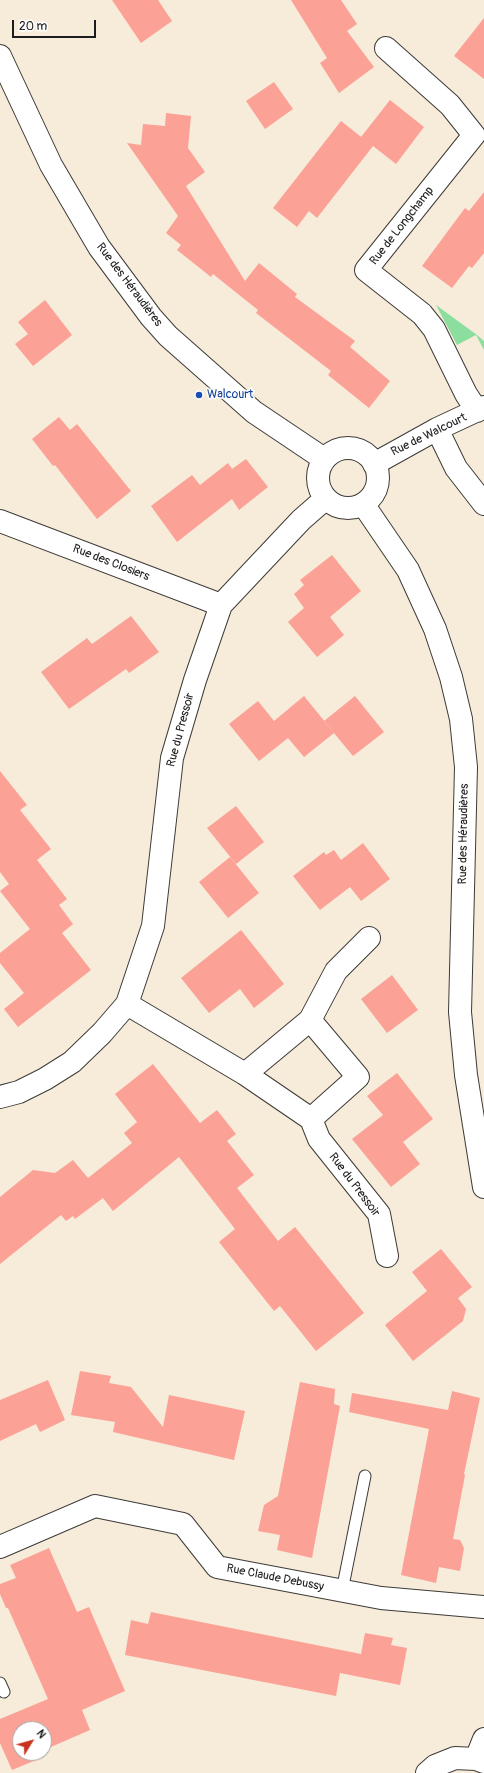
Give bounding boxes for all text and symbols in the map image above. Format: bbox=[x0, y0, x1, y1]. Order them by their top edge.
scale bar bbox=[14, 12, 98, 38]
text: 20 m bbox=[19, 19, 47, 34]
street label: Rue de Longchamp bbox=[367, 184, 437, 268]
street label: Rue des Héraudières bbox=[93, 240, 165, 330]
place label: Walcourt bbox=[207, 388, 253, 402]
marker: Walcourt bbox=[194, 390, 204, 400]
street label: Rue de Walcourt bbox=[389, 410, 469, 460]
street label: Rue des Closiers bbox=[71, 542, 151, 584]
street label: Rue du Pressoir bbox=[164, 691, 198, 769]
street label: Rue des Héraudières bbox=[456, 784, 472, 884]
street label: Rue du Pressoir bbox=[325, 1150, 383, 1220]
street label: Rue Claude Debussy bbox=[225, 1561, 325, 1595]
north arrow bbox=[12, 1721, 52, 1761]
text: N bbox=[34, 1727, 49, 1741]

